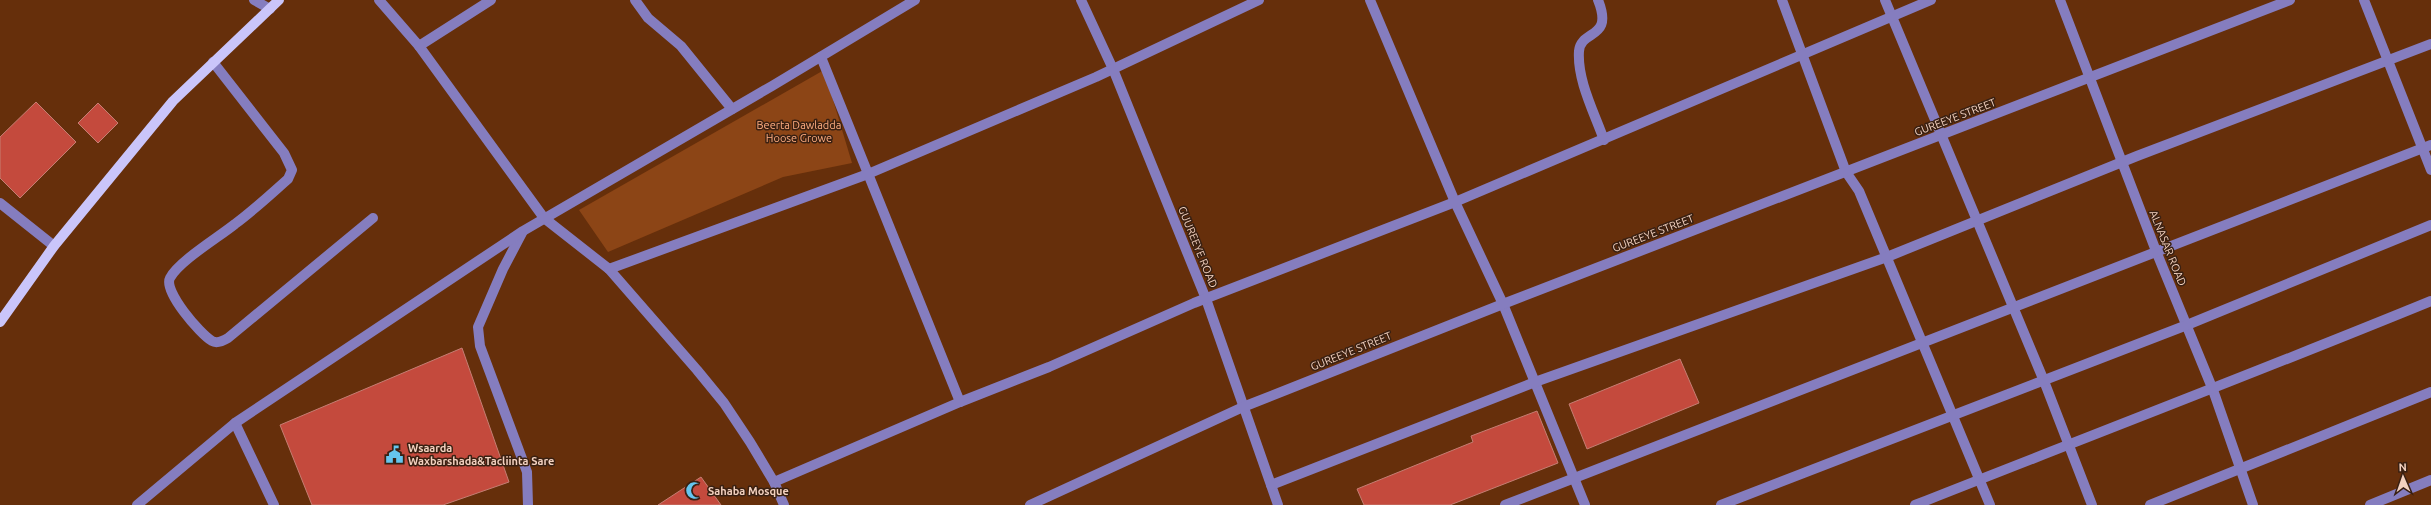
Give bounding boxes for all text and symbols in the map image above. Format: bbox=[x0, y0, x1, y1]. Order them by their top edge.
street label: GUREEYE STREET bbox=[1913, 96, 1997, 138]
park label: Beerta Dawladda Hoose Growe bbox=[757, 119, 841, 144]
street label: GUUREEYE ROAD bbox=[1176, 205, 1220, 290]
street label: ALNASAR ROAD bbox=[2147, 208, 2189, 288]
street label: GUREEYE STREET bbox=[1611, 212, 1695, 254]
street label: GUREEYE STREET bbox=[1309, 329, 1393, 373]
place label: Wsaarda Waxbarshada&Tacliinta Sare bbox=[408, 442, 554, 467]
public building icon: Wsaarda Waxbarshada&Tacliinta Sare bbox=[385, 444, 405, 464]
north arrow bbox=[2383, 457, 2423, 497]
text: N bbox=[2398, 461, 2407, 473]
mosque icon: Sahaba Mosque bbox=[685, 481, 705, 501]
place label: Sahaba Mosque bbox=[708, 485, 789, 497]

